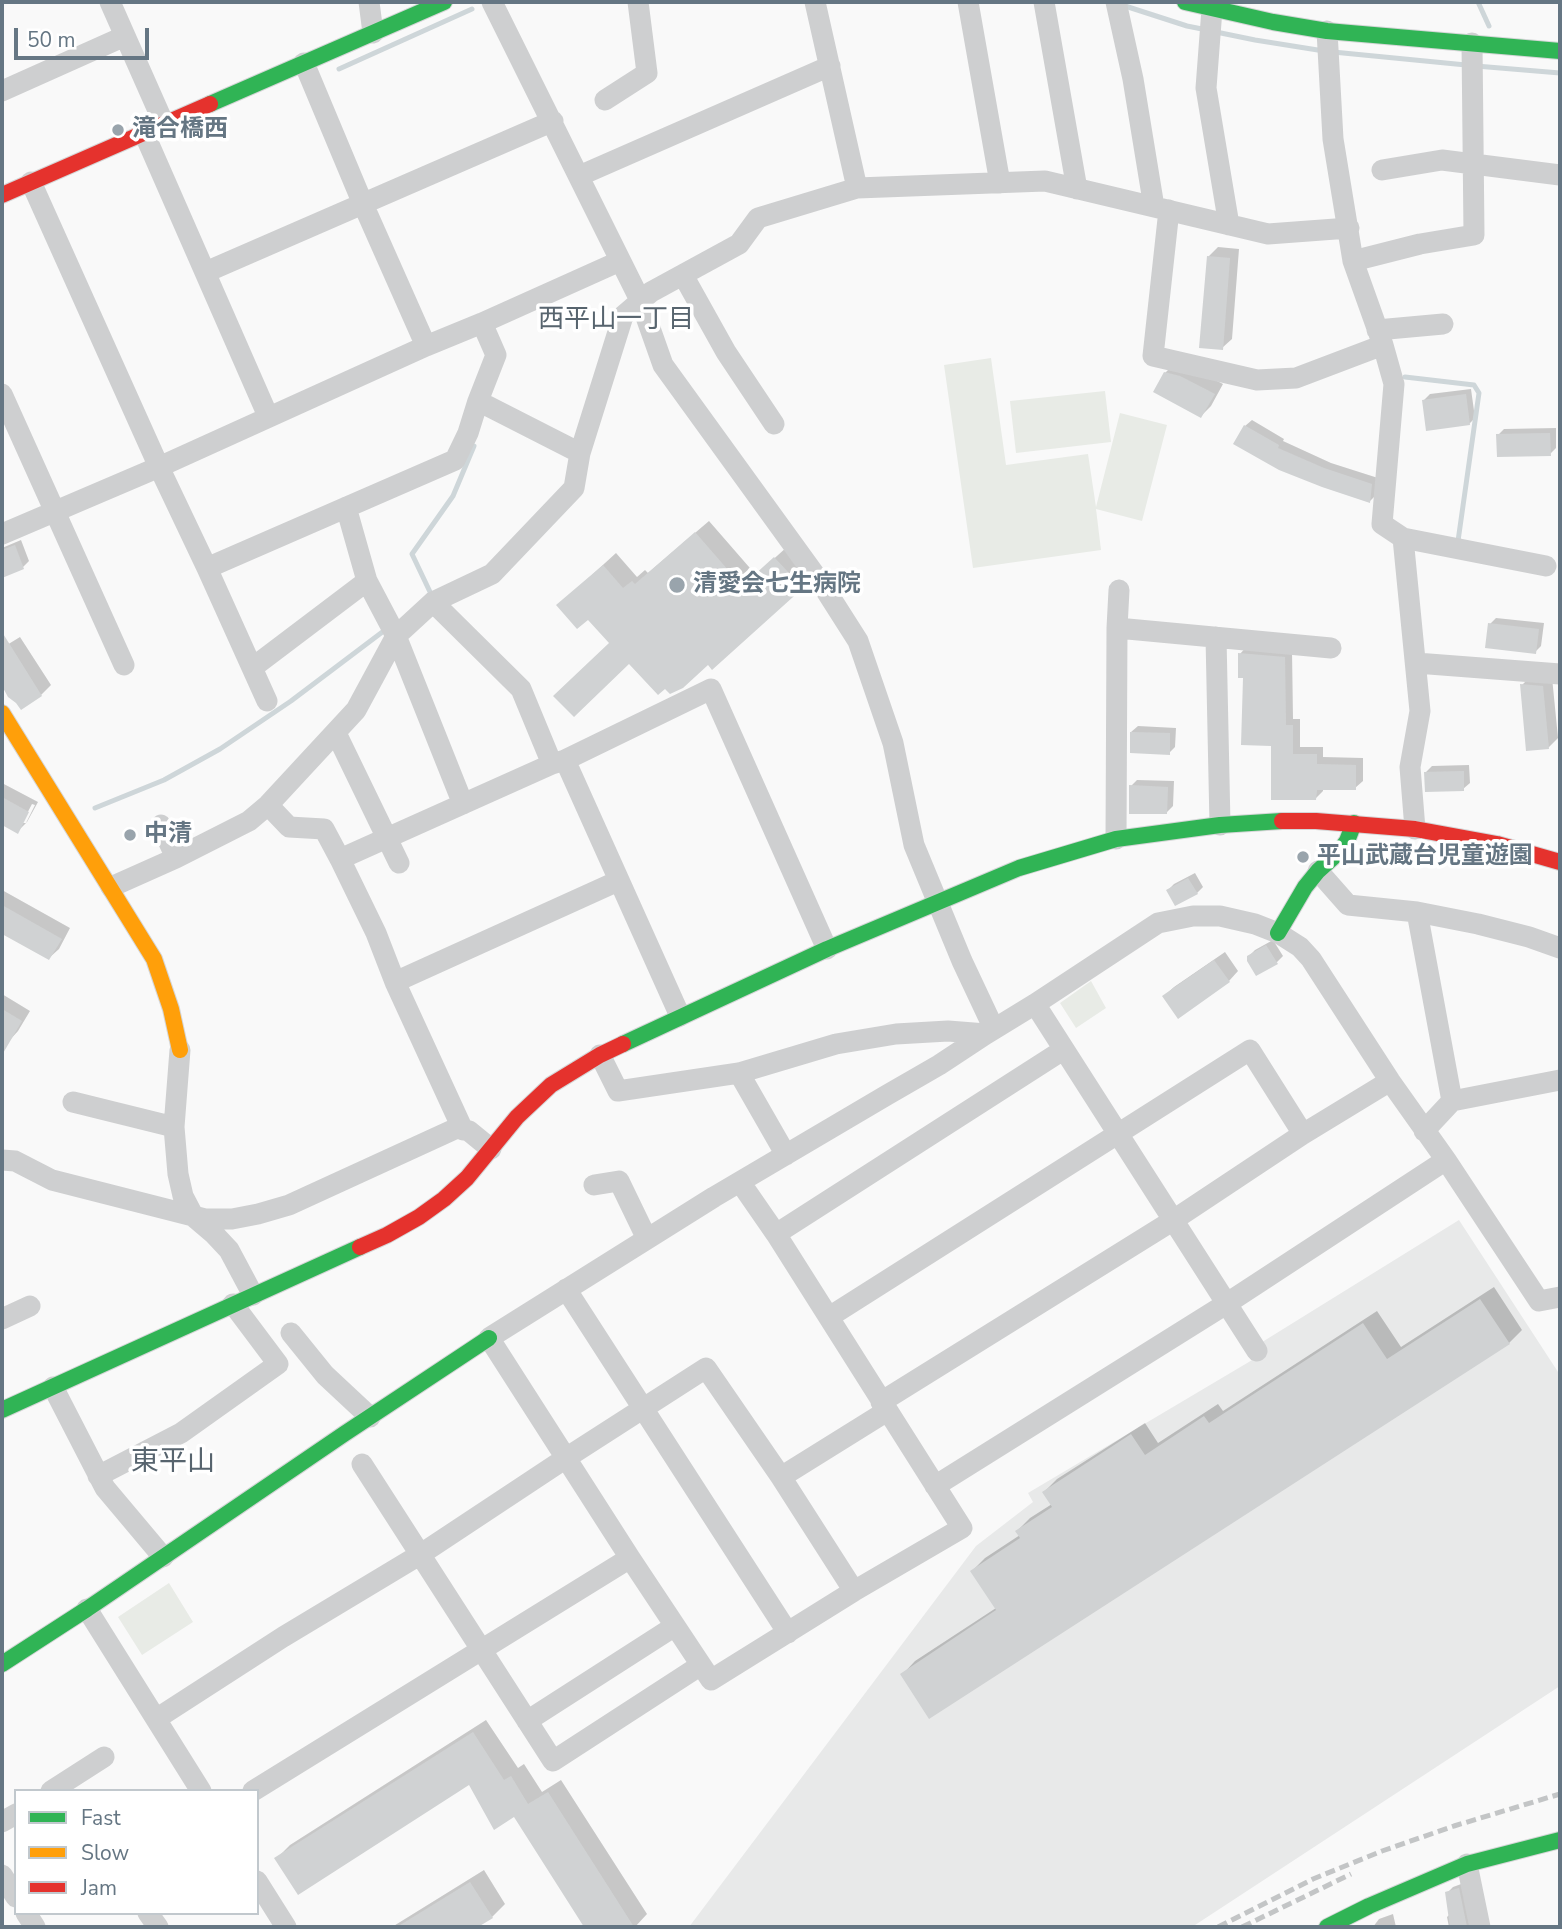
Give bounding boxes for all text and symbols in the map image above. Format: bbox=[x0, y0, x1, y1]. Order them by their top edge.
scale bar bbox=[18, 14, 152, 58]
text: 50 m bbox=[27, 26, 76, 54]
place label: 滝合橋西 bbox=[132, 116, 228, 144]
marker: 滝合橋西 bbox=[110, 122, 126, 138]
district label: 西平山一丁目 bbox=[538, 305, 694, 337]
place label: 清愛会七生病院 bbox=[693, 571, 861, 599]
marker: 清愛会七生病院 bbox=[667, 575, 687, 595]
place label: 中清 bbox=[144, 821, 192, 849]
marker: 中清 bbox=[122, 827, 138, 843]
place label: 平山武蔵台児童遊園 bbox=[1317, 843, 1533, 871]
marker: 平山武蔵台児童遊園 bbox=[1295, 849, 1311, 865]
district label: 東平山 bbox=[131, 1446, 215, 1480]
legend bbox=[14, 1789, 259, 1915]
text: Fast bbox=[81, 1804, 121, 1832]
text: Slow bbox=[81, 1839, 129, 1867]
text: Jam bbox=[81, 1874, 117, 1902]

